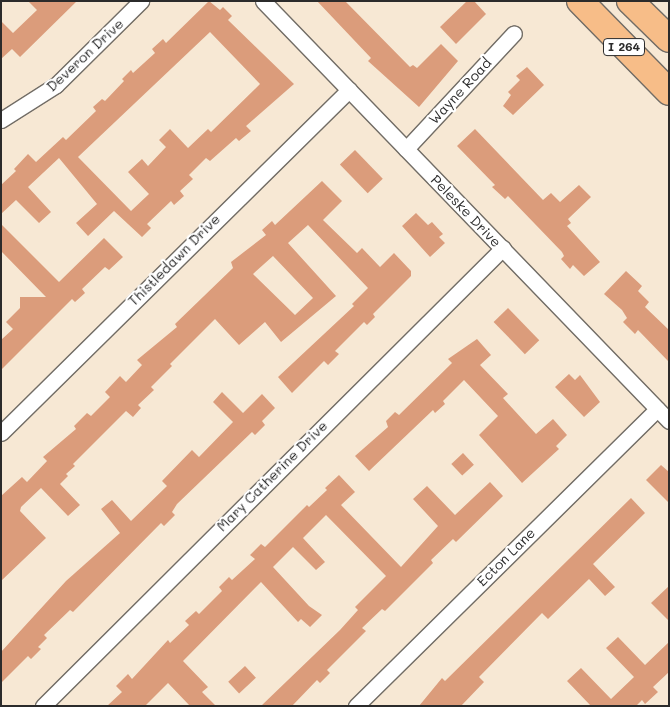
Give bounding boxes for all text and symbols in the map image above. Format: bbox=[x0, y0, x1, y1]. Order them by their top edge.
street label: Deveron Drive bbox=[43, 15, 127, 95]
road number: I 264 bbox=[603, 38, 645, 56]
street label: Wayne Road bbox=[425, 55, 495, 127]
street label: Peleske Drive bbox=[427, 171, 505, 251]
street label: Thistledawn Drive bbox=[125, 211, 223, 309]
street label: Mary Catherine Drive bbox=[213, 417, 331, 535]
street label: Ecton Lane bbox=[473, 524, 539, 590]

